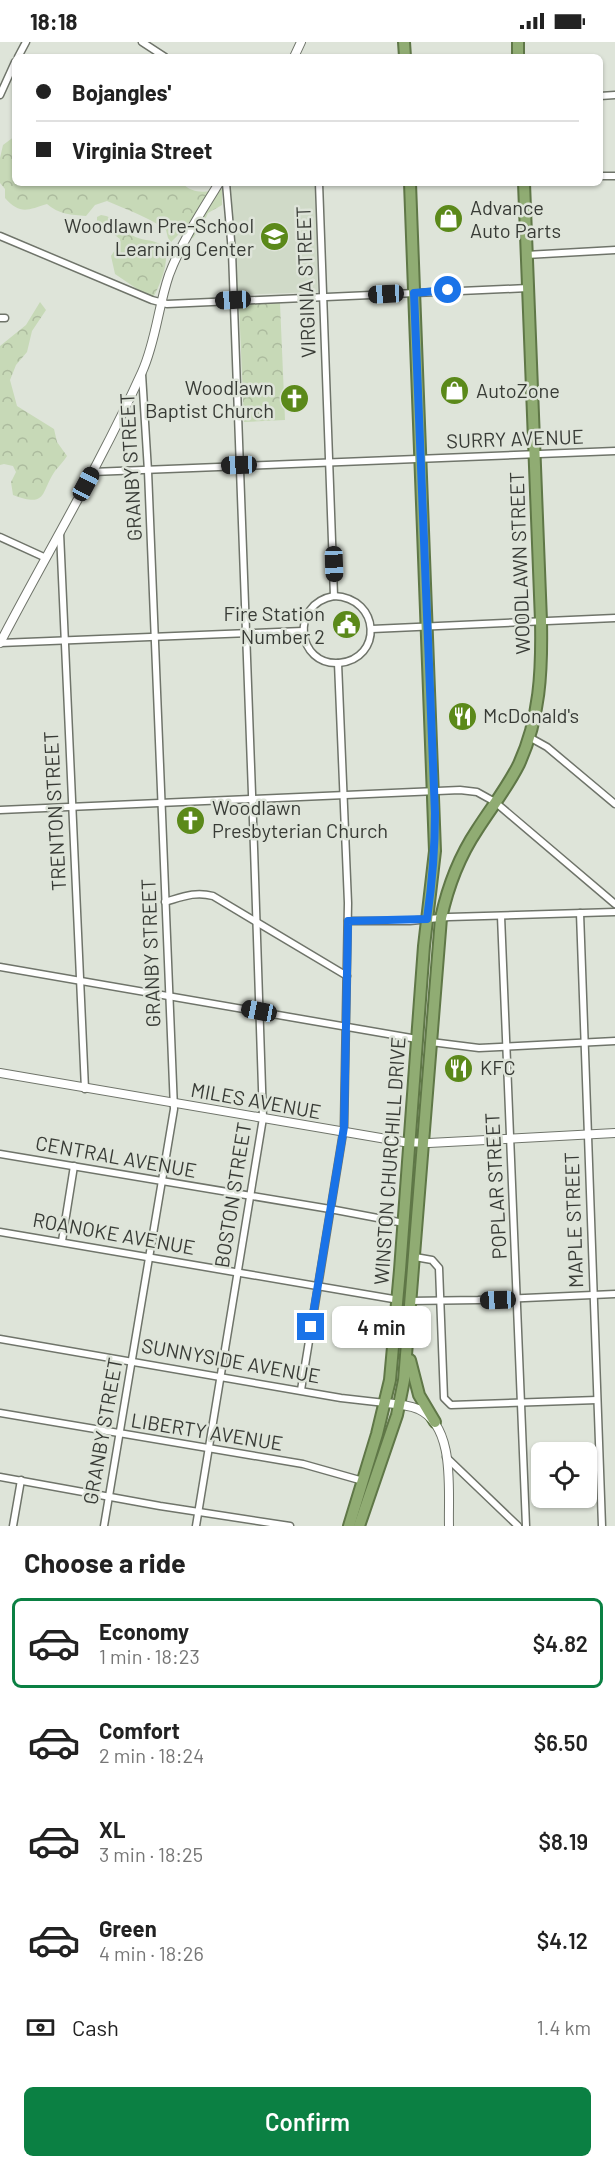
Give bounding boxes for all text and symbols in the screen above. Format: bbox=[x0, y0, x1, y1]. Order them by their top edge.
text: 18:18 bbox=[30, 8, 77, 34]
text: Bojangles' bbox=[72, 79, 171, 105]
text: Virginia Street bbox=[72, 137, 212, 163]
place label: Advance Auto Parts bbox=[470, 195, 561, 242]
shop icon: Advance Auto Parts bbox=[433, 203, 465, 235]
street label: VIRGINIA STREET bbox=[290, 206, 320, 358]
place label: Woodlawn Pre-School Learning Center bbox=[64, 213, 254, 260]
school or university icon: Woodlawn Pre-School Learning Center bbox=[259, 221, 291, 253]
route start bbox=[434, 276, 461, 303]
car bbox=[368, 284, 404, 304]
car bbox=[215, 290, 251, 310]
place label: Woodlawn Baptist Church bbox=[145, 375, 274, 422]
shop icon: AutoZone bbox=[439, 375, 471, 407]
place label: AutoZone bbox=[476, 378, 560, 402]
church icon: Woodlawn Baptist Church bbox=[279, 383, 311, 415]
street label: GRANBY STREET bbox=[114, 392, 146, 542]
street label: SURRY AVENUE bbox=[446, 424, 584, 452]
car bbox=[221, 455, 257, 475]
car bbox=[70, 464, 102, 504]
street label: WOODLAWN STREET bbox=[504, 471, 534, 655]
car bbox=[324, 546, 344, 582]
place label: Fire Station Number 2 bbox=[224, 601, 325, 648]
public building icon: Fire Station Number 2 bbox=[330, 609, 362, 641]
restaurant icon: McDonald's bbox=[446, 700, 478, 732]
place label: McDonald's bbox=[483, 703, 579, 727]
street label: TRENTON STREET bbox=[38, 730, 70, 892]
place label: Woodlawn Presbyterian Church bbox=[212, 795, 388, 842]
church icon: Woodlawn Presbyterian Church bbox=[175, 804, 207, 836]
street label: GRANBY STREET bbox=[135, 878, 165, 1028]
car bbox=[240, 999, 278, 1023]
street label: WINSTON CHURCHILL DRIVE bbox=[368, 1036, 410, 1286]
restaurant icon: KFC bbox=[443, 1052, 475, 1084]
place label: KFC bbox=[480, 1055, 516, 1079]
street label: MILES AVENUE bbox=[189, 1077, 323, 1123]
street label: POPLAR STREET bbox=[479, 1112, 511, 1260]
street label: BOSTON STREET bbox=[209, 1120, 255, 1269]
street label: CENTRAL AVENUE bbox=[34, 1130, 199, 1182]
street label: MAPLE STREET bbox=[559, 1152, 587, 1289]
street label: ROANOKE AVENUE bbox=[31, 1207, 197, 1259]
car bbox=[480, 1290, 516, 1310]
callout: 4 min bbox=[332, 1306, 431, 1348]
route end bbox=[297, 1313, 324, 1340]
text: 4 min bbox=[357, 1315, 406, 1339]
street label: SUNNYSIDE AVENUE bbox=[140, 1332, 322, 1388]
street label: GRANBY STREET bbox=[77, 1356, 127, 1506]
street label: LIBERTY AVENUE bbox=[129, 1407, 285, 1455]
map controls bbox=[531, 1442, 597, 1508]
button: locate bbox=[531, 1442, 597, 1508]
text: Choose a ride bbox=[24, 1546, 186, 1578]
icon: car bbox=[27, 1616, 81, 1670]
text: Economy bbox=[99, 1618, 189, 1644]
text: $4.82 bbox=[533, 1630, 588, 1656]
text: 1 min · 18:23 bbox=[99, 1644, 200, 1668]
icon: car bbox=[27, 1715, 81, 1769]
text: Comfort bbox=[99, 1717, 180, 1743]
text: $6.50 bbox=[534, 1729, 588, 1755]
text: 2 min · 18:24 bbox=[99, 1743, 204, 1767]
icon: car bbox=[27, 1814, 81, 1868]
text: XL bbox=[99, 1816, 125, 1842]
text: $8.19 bbox=[538, 1828, 588, 1854]
text: 3 min · 18:25 bbox=[99, 1842, 203, 1866]
icon: car bbox=[27, 1913, 81, 1967]
text: Green bbox=[99, 1915, 157, 1941]
text: $4.12 bbox=[537, 1927, 588, 1953]
text: 4 min · 18:26 bbox=[99, 1941, 204, 1965]
icon: cash bbox=[24, 2011, 57, 2044]
text: Cash bbox=[72, 2014, 119, 2040]
text: 1.4 km bbox=[537, 2015, 591, 2039]
button: Confirm bbox=[24, 2087, 591, 2156]

